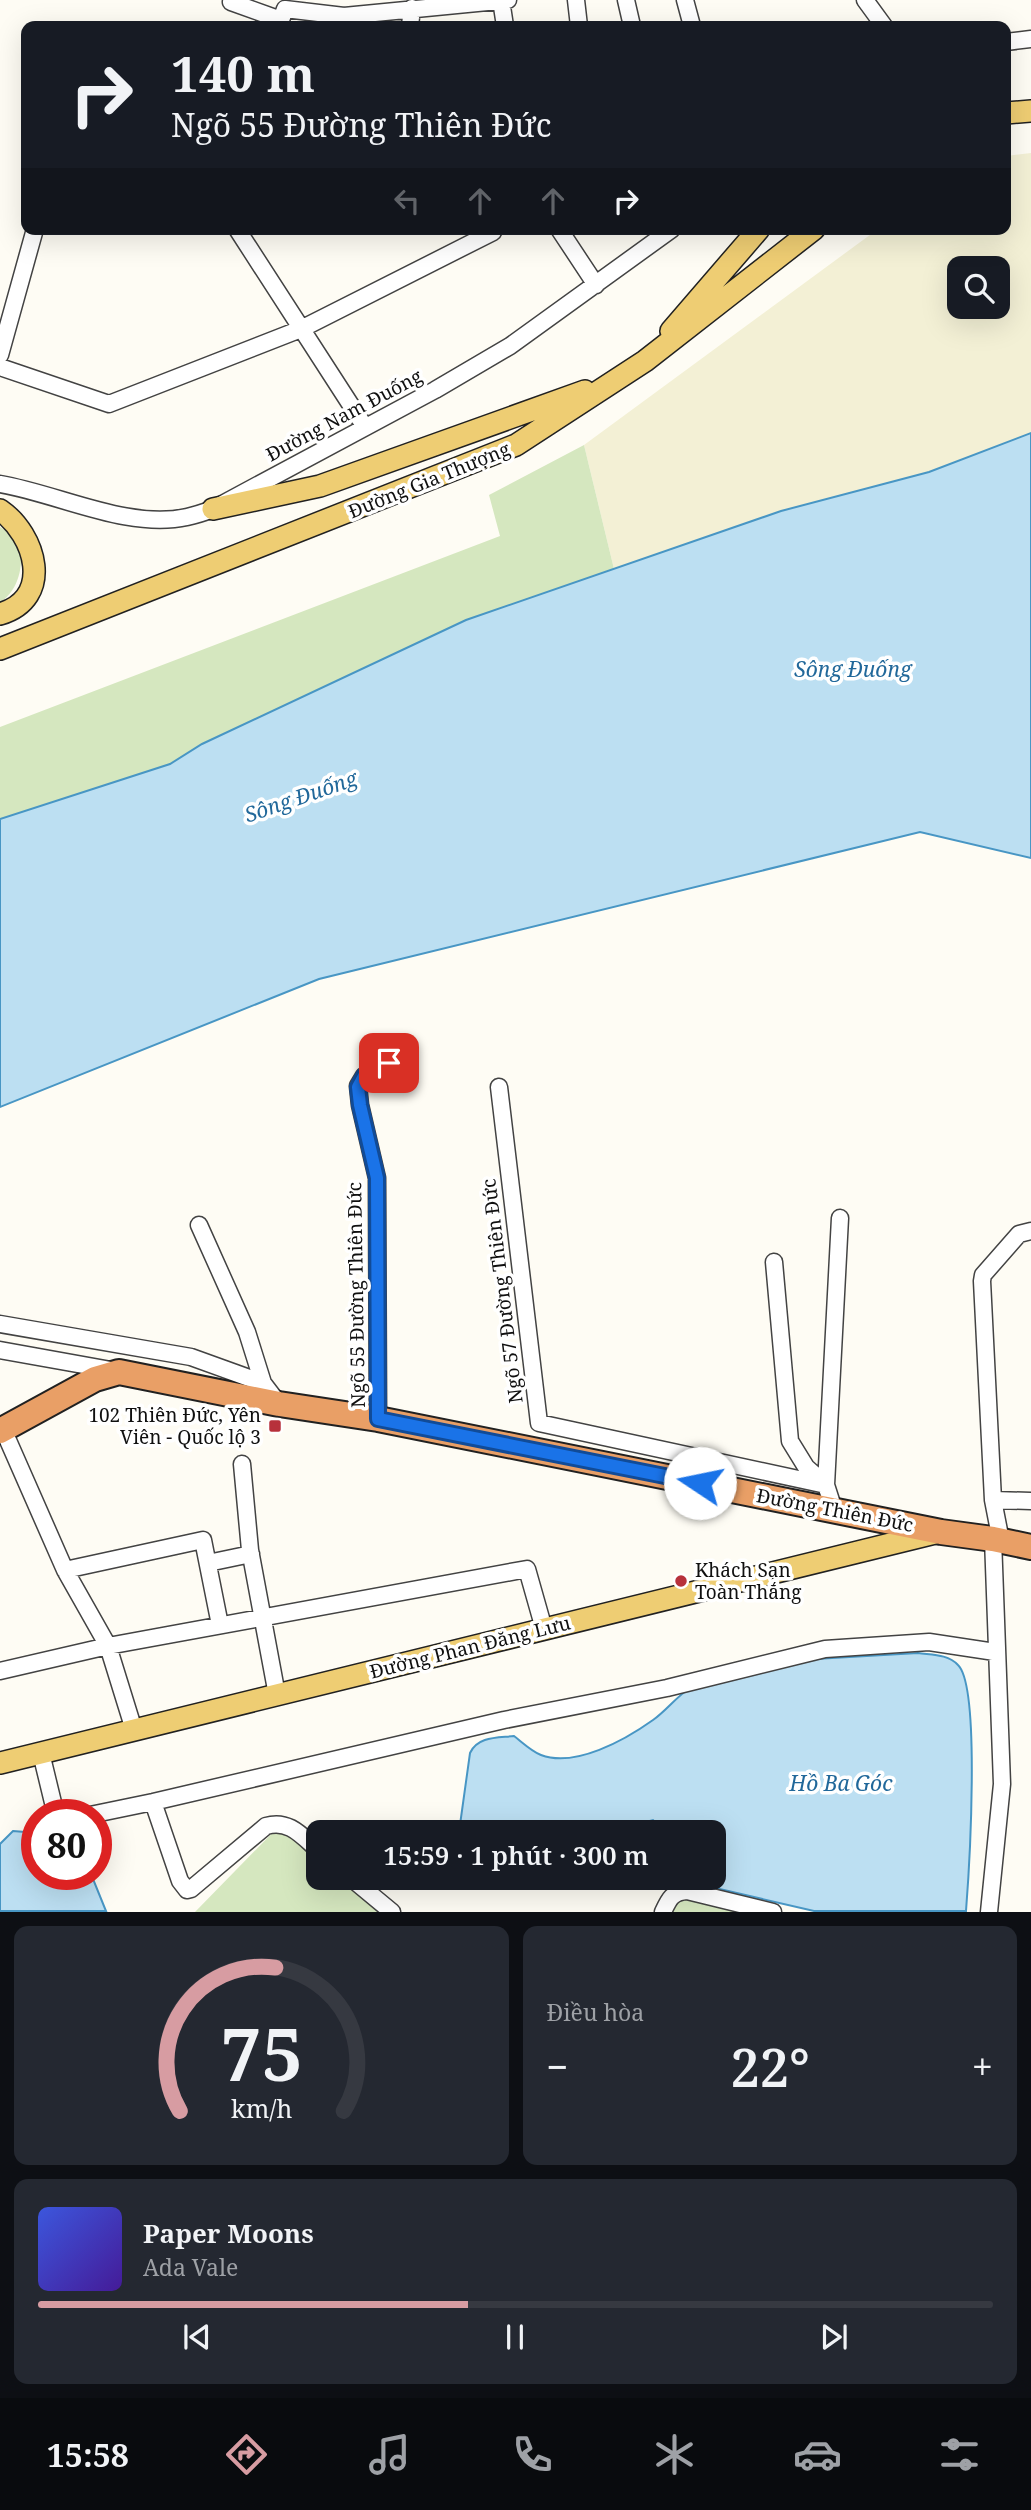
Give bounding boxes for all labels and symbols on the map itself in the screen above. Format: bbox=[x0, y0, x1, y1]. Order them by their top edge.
street label: Đường Nam Đuống bbox=[261, 363, 427, 467]
street label: Đường Gia Thượng bbox=[344, 436, 514, 524]
water label: Sông Đuống bbox=[794, 655, 913, 683]
water label: Sông Đuống bbox=[241, 763, 362, 828]
pin bbox=[359, 1033, 419, 1093]
street label: Ngõ 57 Đường Thiên Đức bbox=[475, 1177, 529, 1405]
street label: Ngõ 55 Đường Thiên Đức bbox=[341, 1182, 371, 1408]
place label: 102 Thiên Đức, Yên Viên - Quốc lộ 3 bbox=[88, 1402, 261, 1450]
marker: 102 Thiên Đức, Yên Viên - Quốc lộ 3 bbox=[267, 1418, 283, 1434]
position arrow bbox=[663, 1446, 737, 1520]
street label: Đường Thiên Đức bbox=[754, 1482, 916, 1538]
place label: Khách Sạn Toàn Thắng bbox=[695, 1557, 801, 1605]
marker: Khách Sạn Toàn Thắng bbox=[673, 1573, 689, 1589]
street label: Đường Phan Đăng Lưu bbox=[367, 1609, 573, 1685]
water label: Hồ Ba Góc bbox=[789, 1769, 893, 1797]
speed limit sign: 80 bbox=[21, 1799, 112, 1890]

